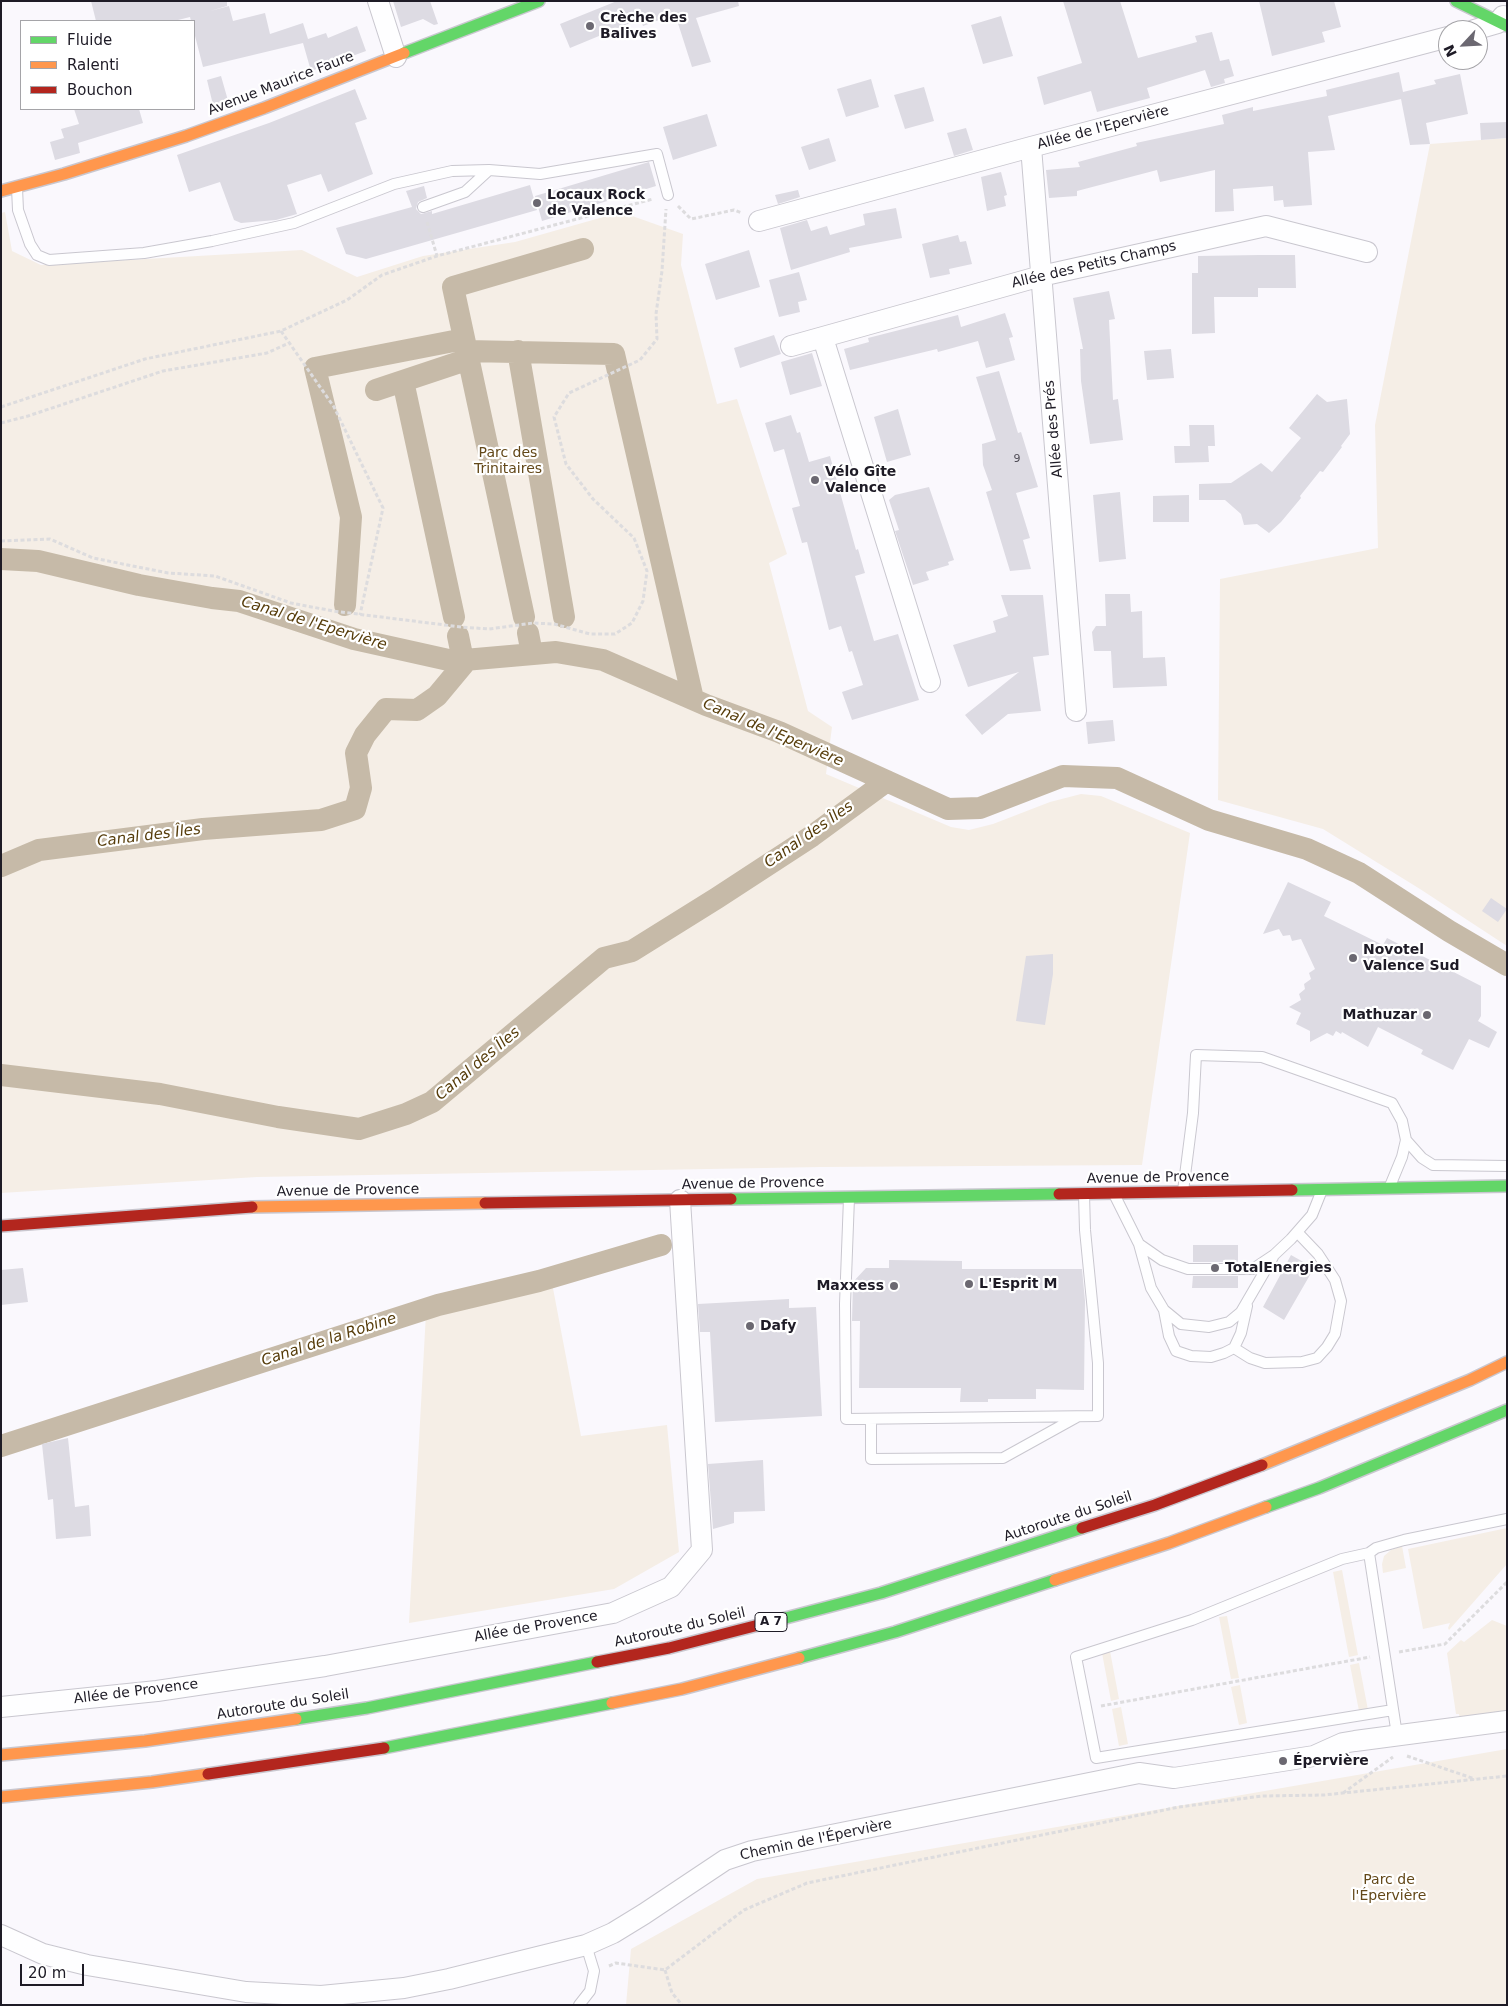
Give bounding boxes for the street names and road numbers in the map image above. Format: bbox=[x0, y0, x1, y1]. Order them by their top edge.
street label: Avenue Maurice Faure bbox=[206, 48, 356, 120]
street label: Allée de l'Epervière bbox=[1035, 102, 1171, 154]
street label: Allée des Petits Champs bbox=[1010, 238, 1178, 292]
street label: Allée des Prés bbox=[1041, 380, 1067, 478]
street label: Avenue de Provence bbox=[1087, 1168, 1229, 1188]
street label: Avenue de Provence bbox=[682, 1174, 824, 1194]
street label: Avenue de Provence bbox=[277, 1181, 419, 1201]
street label: Autoroute du Soleil bbox=[1002, 1488, 1134, 1546]
street label: Autoroute du Soleil bbox=[613, 1605, 747, 1651]
street label: Allée de Provence bbox=[473, 1608, 599, 1646]
road number: A 7 bbox=[755, 1612, 787, 1631]
street label: Allée de Provence bbox=[73, 1676, 199, 1708]
street label: Autoroute du Soleil bbox=[216, 1686, 350, 1724]
street label: Chemin de l'Épervière bbox=[739, 1816, 893, 1864]

